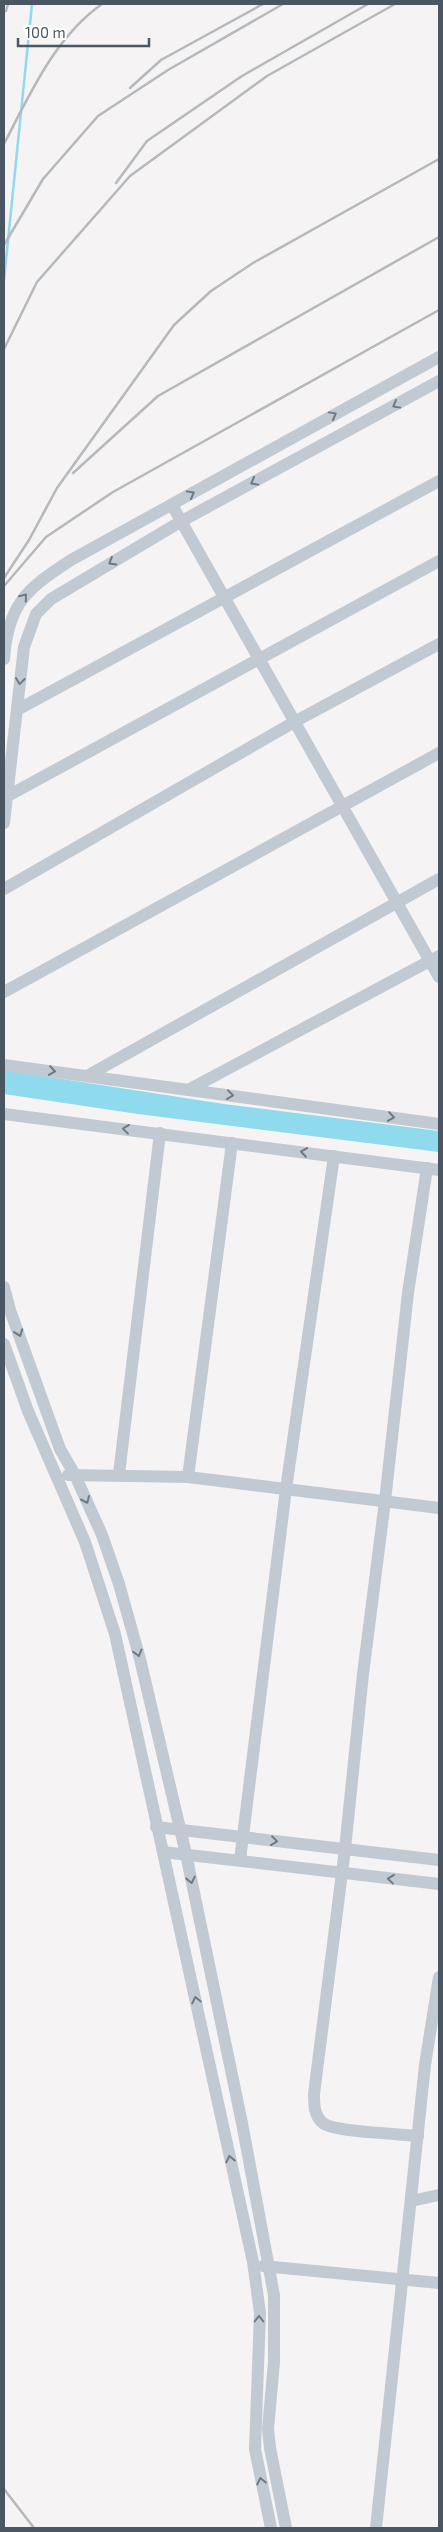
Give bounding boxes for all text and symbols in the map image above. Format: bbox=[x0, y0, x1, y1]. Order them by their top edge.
scale bar bbox=[18, 15, 149, 47]
text: 100 m bbox=[25, 23, 66, 41]
one-way arrow bbox=[393, 398, 402, 408]
one-way arrow bbox=[328, 412, 337, 422]
one-way arrow bbox=[250, 476, 259, 486]
one-way arrow bbox=[186, 490, 195, 500]
one-way arrow bbox=[109, 556, 118, 566]
one-way arrow bbox=[18, 594, 26, 603]
one-way arrow bbox=[15, 678, 26, 686]
one-way arrow bbox=[48, 1066, 56, 1076]
one-way arrow bbox=[227, 1089, 235, 1100]
one-way arrow bbox=[388, 1111, 396, 1122]
one-way arrow bbox=[121, 1124, 129, 1135]
one-way arrow bbox=[300, 1147, 308, 1158]
one-way arrow bbox=[12, 1328, 23, 1337]
one-way arrow bbox=[79, 1495, 90, 1504]
one-way arrow bbox=[132, 1649, 143, 1658]
one-way arrow bbox=[270, 1835, 278, 1846]
one-way arrow bbox=[387, 1874, 395, 1884]
one-way arrow bbox=[185, 1875, 196, 1884]
one-way arrow bbox=[191, 1996, 202, 2005]
one-way arrow bbox=[226, 2155, 236, 2164]
one-way arrow bbox=[254, 2315, 264, 2322]
one-way arrow bbox=[256, 2476, 267, 2485]

